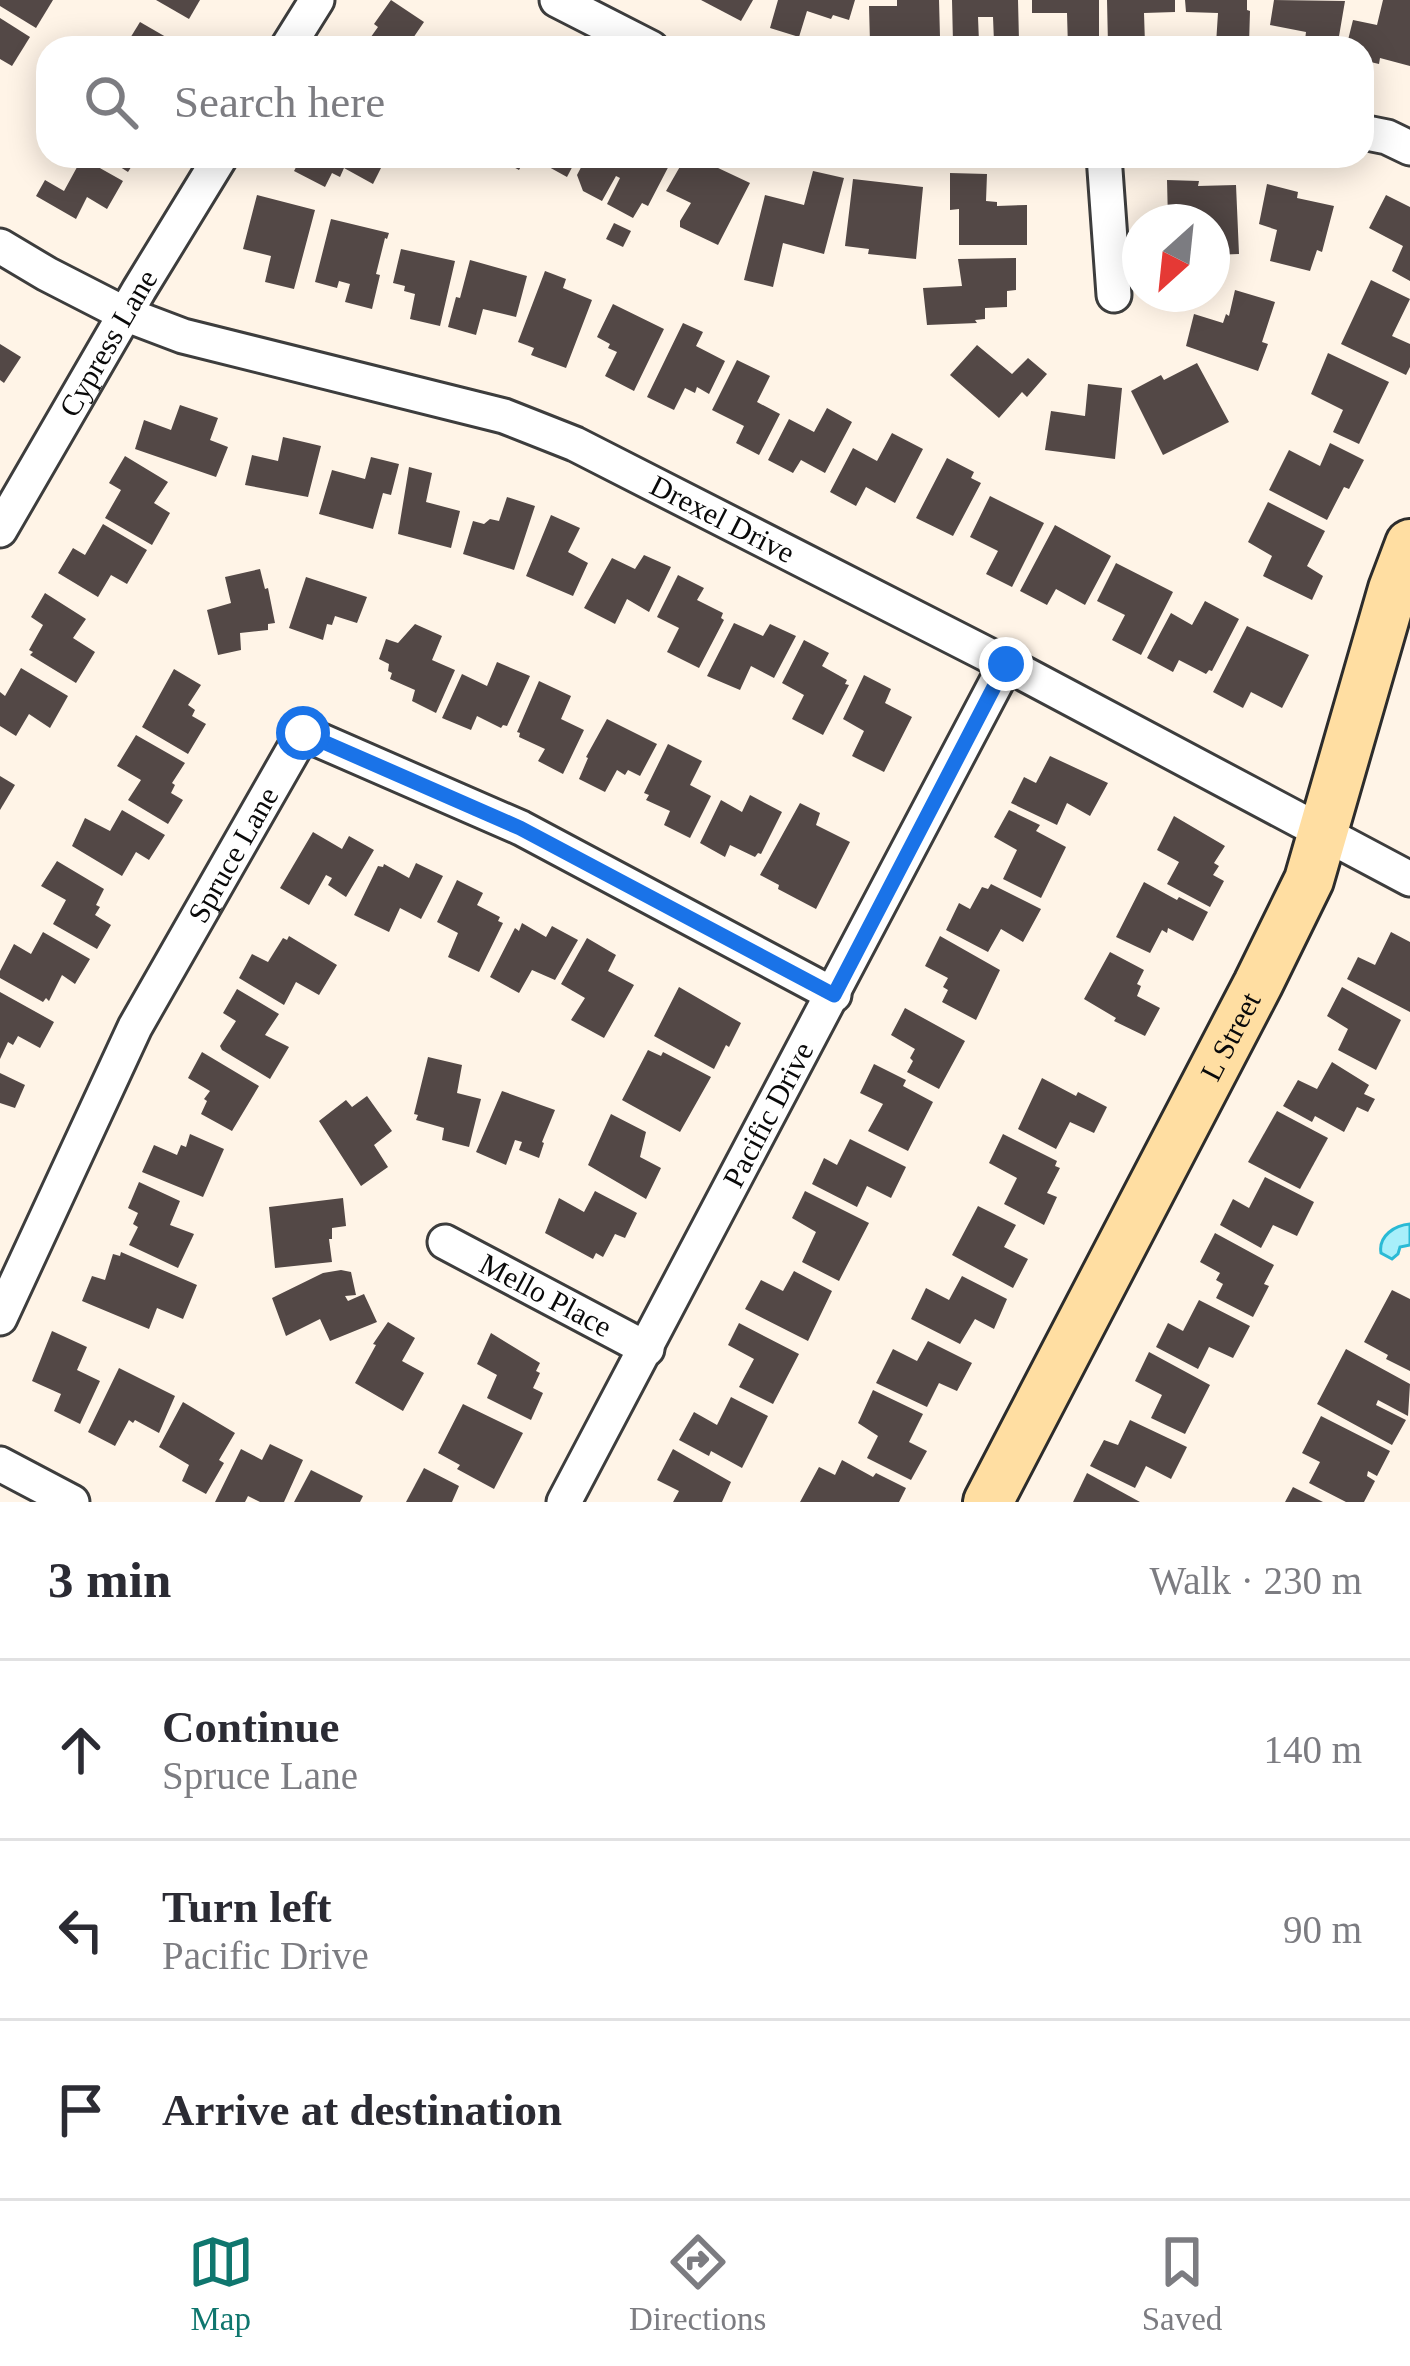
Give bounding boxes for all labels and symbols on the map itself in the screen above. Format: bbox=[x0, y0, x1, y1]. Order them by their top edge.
north arrow bbox=[1122, 204, 1230, 312]
street label: Cypress Lane bbox=[52, 263, 163, 422]
street label: Drexel Drive bbox=[645, 468, 800, 569]
route end bbox=[979, 637, 1033, 691]
route start bbox=[276, 706, 330, 760]
street label: Spruce Lane bbox=[181, 781, 285, 928]
street label: L Street bbox=[1194, 986, 1267, 1086]
street label: Pacific Drive bbox=[716, 1036, 820, 1192]
street label: Mello Place bbox=[475, 1247, 617, 1343]

